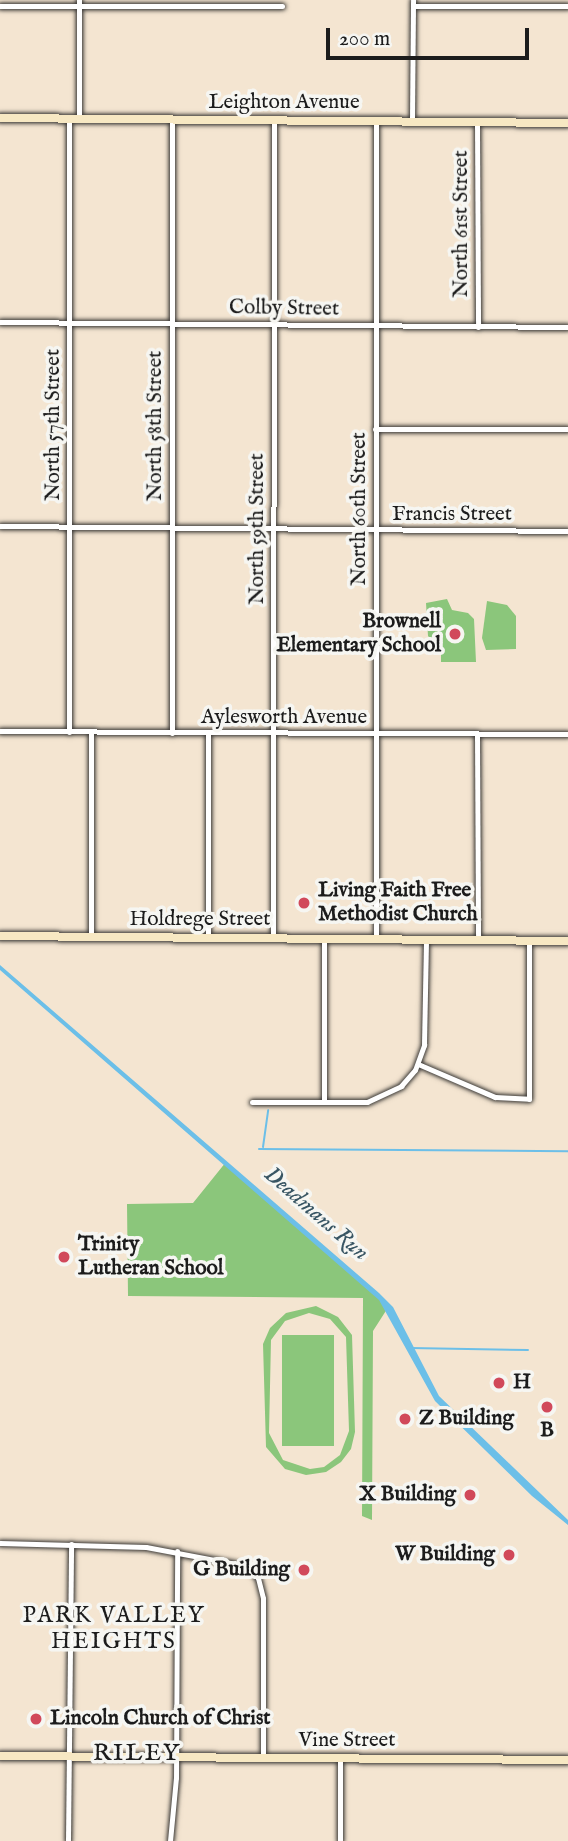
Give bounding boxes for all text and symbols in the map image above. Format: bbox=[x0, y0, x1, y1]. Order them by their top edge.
scale bar bbox=[330, 14, 533, 58]
text: 200 m bbox=[339, 26, 390, 53]
street label: Leighton Avenue bbox=[208, 90, 360, 116]
street label: North 61st Street bbox=[449, 150, 475, 298]
street label: Colby Street bbox=[229, 295, 339, 323]
street label: North 57th Street bbox=[41, 349, 67, 501]
street label: North 58th Street bbox=[143, 351, 169, 501]
street label: North 60th Street bbox=[347, 432, 373, 586]
street label: North 59th Street bbox=[245, 453, 271, 605]
street label: Francis Street bbox=[392, 502, 512, 528]
place label: Brownell Elementary School bbox=[276, 609, 441, 659]
marker: Brownell Elementary School bbox=[447, 626, 463, 642]
street label: Aylesworth Avenue bbox=[201, 705, 367, 731]
place label: Living Faith Free Methodist Church bbox=[318, 878, 478, 928]
marker: Living Faith Free Methodist Church bbox=[296, 895, 312, 911]
street label: Holdrege Street bbox=[130, 907, 270, 933]
water label: Deadmans Run bbox=[258, 1161, 374, 1267]
place label: Trinity Lutheran School bbox=[78, 1232, 224, 1282]
marker: Trinity Lutheran School bbox=[56, 1249, 72, 1265]
place label: H bbox=[513, 1370, 531, 1396]
marker: H bbox=[491, 1375, 507, 1391]
marker: B bbox=[539, 1399, 555, 1415]
place label: Z Building bbox=[419, 1406, 514, 1432]
marker: Z Building bbox=[397, 1411, 413, 1427]
place label: B bbox=[540, 1418, 554, 1444]
place label: X Building bbox=[359, 1482, 456, 1508]
marker: X Building bbox=[462, 1487, 478, 1503]
place label: W Building bbox=[395, 1542, 495, 1568]
marker: W Building bbox=[501, 1547, 517, 1563]
place label: G Building bbox=[193, 1557, 290, 1583]
marker: G Building bbox=[296, 1562, 312, 1578]
district label: PARK VALLEY HEIGHTS bbox=[24, 1602, 204, 1656]
place label: Lincoln Church of Christ bbox=[50, 1706, 270, 1732]
marker: Lincoln Church of Christ bbox=[28, 1711, 44, 1727]
street label: Vine Street bbox=[299, 1728, 395, 1754]
district label: RILEY bbox=[94, 1740, 180, 1768]

